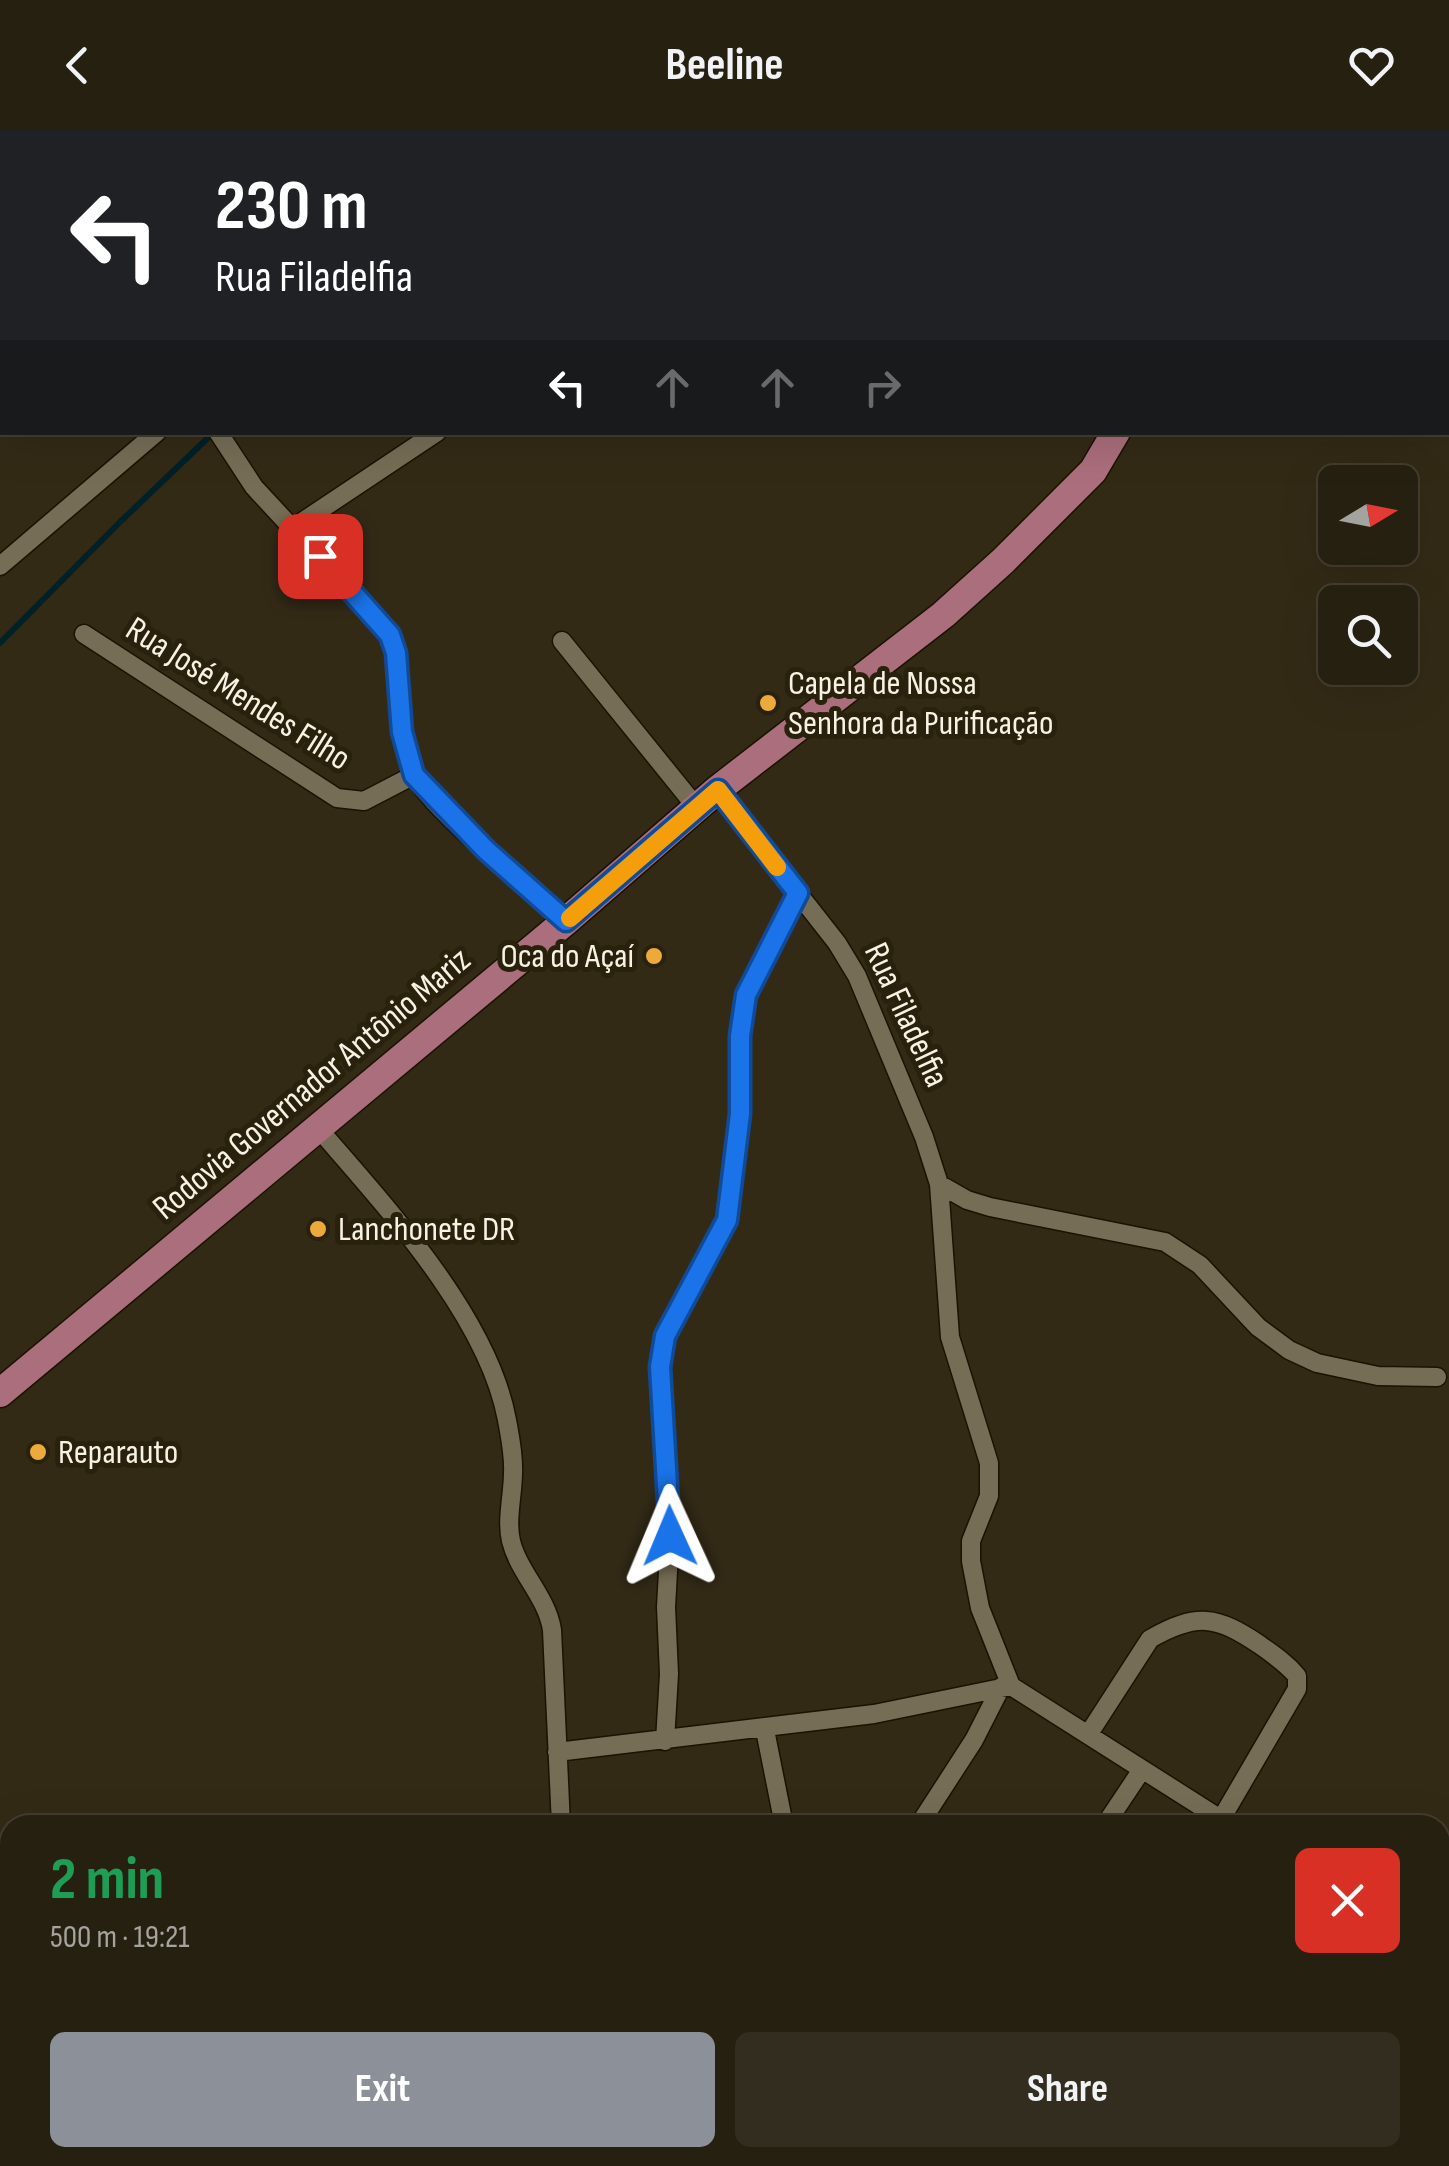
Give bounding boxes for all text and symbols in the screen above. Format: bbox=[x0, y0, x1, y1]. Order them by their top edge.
icon: back bbox=[50, 38, 105, 93]
text: Beeline bbox=[666, 38, 783, 93]
icon: heart bbox=[1344, 38, 1399, 93]
text: 230 m bbox=[215, 165, 368, 249]
icon: left bbox=[50, 170, 180, 300]
text: Rua Filadelfia bbox=[215, 250, 413, 305]
icon: left bbox=[540, 360, 595, 415]
icon: ahead bbox=[645, 360, 700, 415]
icon: ahead bbox=[750, 360, 805, 415]
icon: right bbox=[855, 360, 910, 415]
north arrow bbox=[1318, 465, 1418, 565]
map controls bbox=[1318, 465, 1418, 685]
pin bbox=[278, 514, 363, 599]
icon: arrive bbox=[293, 529, 348, 584]
button: search bbox=[1318, 585, 1418, 685]
street label: Rua José Mendes Filho bbox=[118, 608, 358, 780]
place label: Capela de Nossa Senhora da Purificação bbox=[788, 662, 1054, 745]
marker: Capela de Nossa Senhora da Purificação bbox=[757, 692, 779, 714]
place label: Oca do Açaí bbox=[500, 935, 634, 978]
street label: Rua Filadelfia bbox=[854, 936, 958, 1094]
street label: Rodovia Governador Antônio Mariz bbox=[144, 939, 480, 1229]
marker: Oca do Açaí bbox=[643, 945, 665, 967]
place label: Lanchonete DR bbox=[338, 1208, 515, 1251]
marker: Lanchonete DR bbox=[307, 1218, 329, 1240]
place label: Reparauto bbox=[58, 1431, 178, 1474]
marker: Reparauto bbox=[27, 1441, 49, 1463]
position arrow bbox=[618, 1484, 722, 1588]
text: 2 min bbox=[50, 1844, 164, 1916]
button: close bbox=[1295, 1848, 1400, 1953]
text: 500 m · 19:21 bbox=[50, 1918, 189, 1957]
button: Exit bbox=[50, 2032, 715, 2147]
button: Share bbox=[735, 2032, 1400, 2147]

